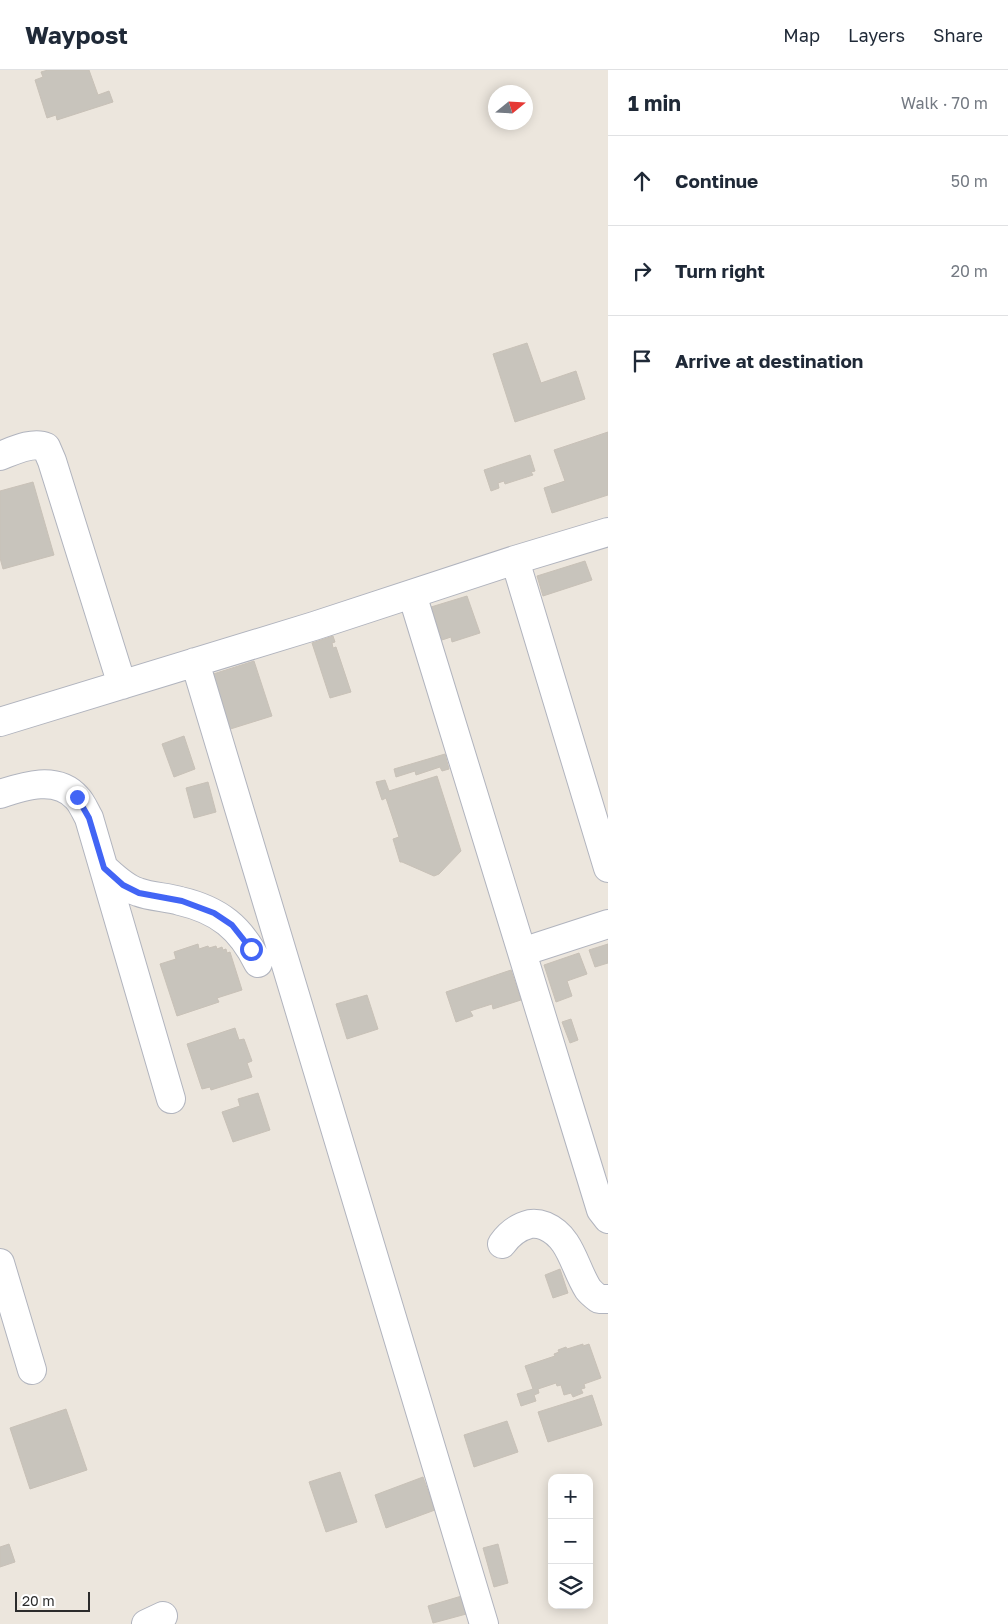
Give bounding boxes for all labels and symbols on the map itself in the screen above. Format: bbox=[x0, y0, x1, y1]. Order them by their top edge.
north arrow bbox=[488, 85, 533, 130]
route end bbox=[66, 786, 89, 809]
route start bbox=[240, 938, 263, 961]
scale bar bbox=[15, 1589, 90, 1612]

